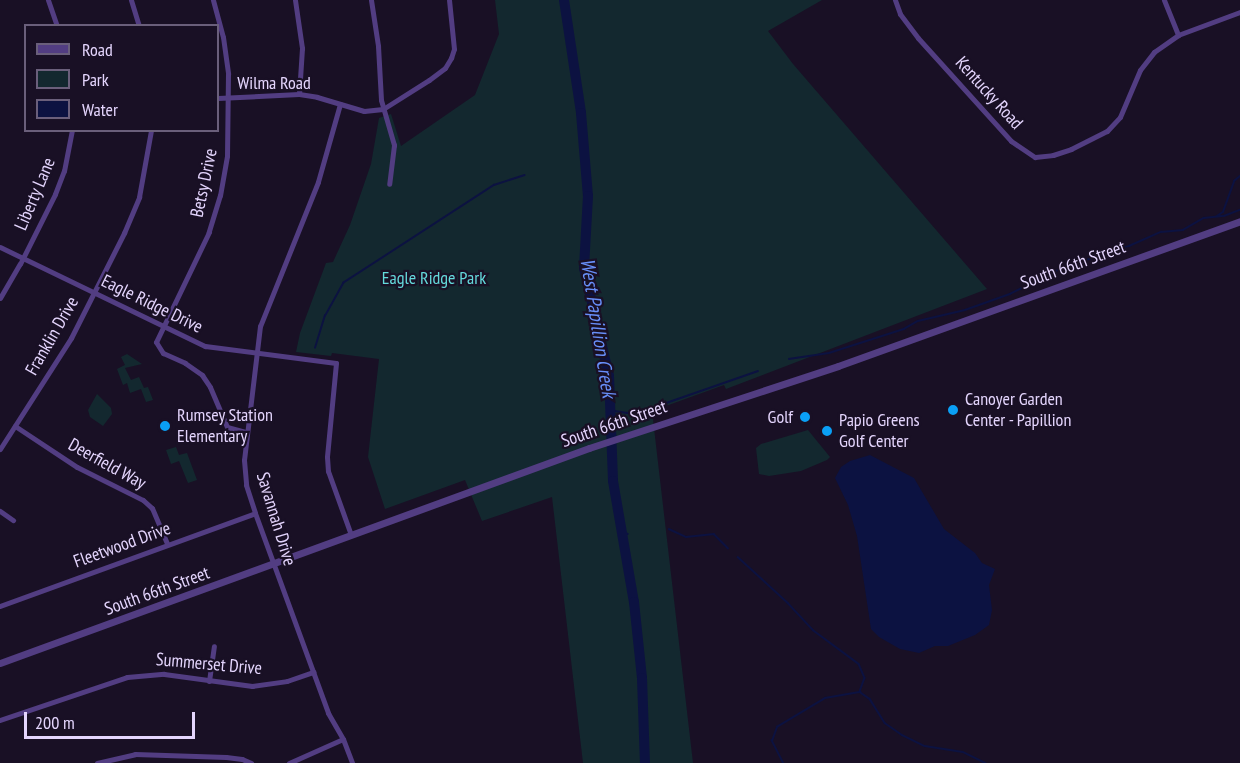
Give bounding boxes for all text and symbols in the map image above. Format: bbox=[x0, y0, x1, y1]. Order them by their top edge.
legend bbox=[24, 24, 219, 132]
text: Road bbox=[82, 38, 113, 61]
street label: Kentucky Road bbox=[951, 52, 1027, 134]
text: Park bbox=[82, 68, 109, 91]
street label: Wilma Road bbox=[237, 72, 311, 94]
text: Water bbox=[82, 98, 118, 121]
street label: Betsy Drive bbox=[186, 146, 222, 220]
street label: Liberty Lane bbox=[10, 154, 60, 234]
street label: South 66th Street bbox=[1018, 236, 1128, 294]
water label: West Papillion Creek bbox=[575, 257, 621, 399]
park label: Eagle Ridge Park bbox=[382, 267, 486, 289]
street label: Eagle Ridge Drive bbox=[98, 270, 206, 338]
street label: Franklin Drive bbox=[21, 293, 83, 379]
place label: Canoyer Garden Center - Papillion bbox=[965, 389, 1073, 432]
street label: South 66th Street bbox=[558, 396, 670, 452]
marker: Canoyer Garden Center - Papillion bbox=[946, 403, 960, 417]
place label: Rumsey Station Elementary bbox=[177, 405, 273, 448]
place label: Golf bbox=[768, 406, 793, 428]
marker: Golf bbox=[798, 410, 812, 424]
place label: Papio Greens Golf Center bbox=[839, 410, 920, 452]
marker: Rumsey Station Elementary bbox=[158, 419, 172, 433]
marker: Papio Greens Golf Center bbox=[820, 424, 834, 438]
street label: Deerfield Way bbox=[64, 434, 150, 494]
street label: Savannah Drive bbox=[252, 470, 300, 568]
street label: Fleetwood Drive bbox=[71, 517, 173, 573]
street label: South 66th Street bbox=[102, 562, 212, 620]
street label: Summerset Drive bbox=[155, 649, 263, 679]
scale bar bbox=[27, 700, 198, 738]
text: 200 m bbox=[35, 711, 75, 734]

